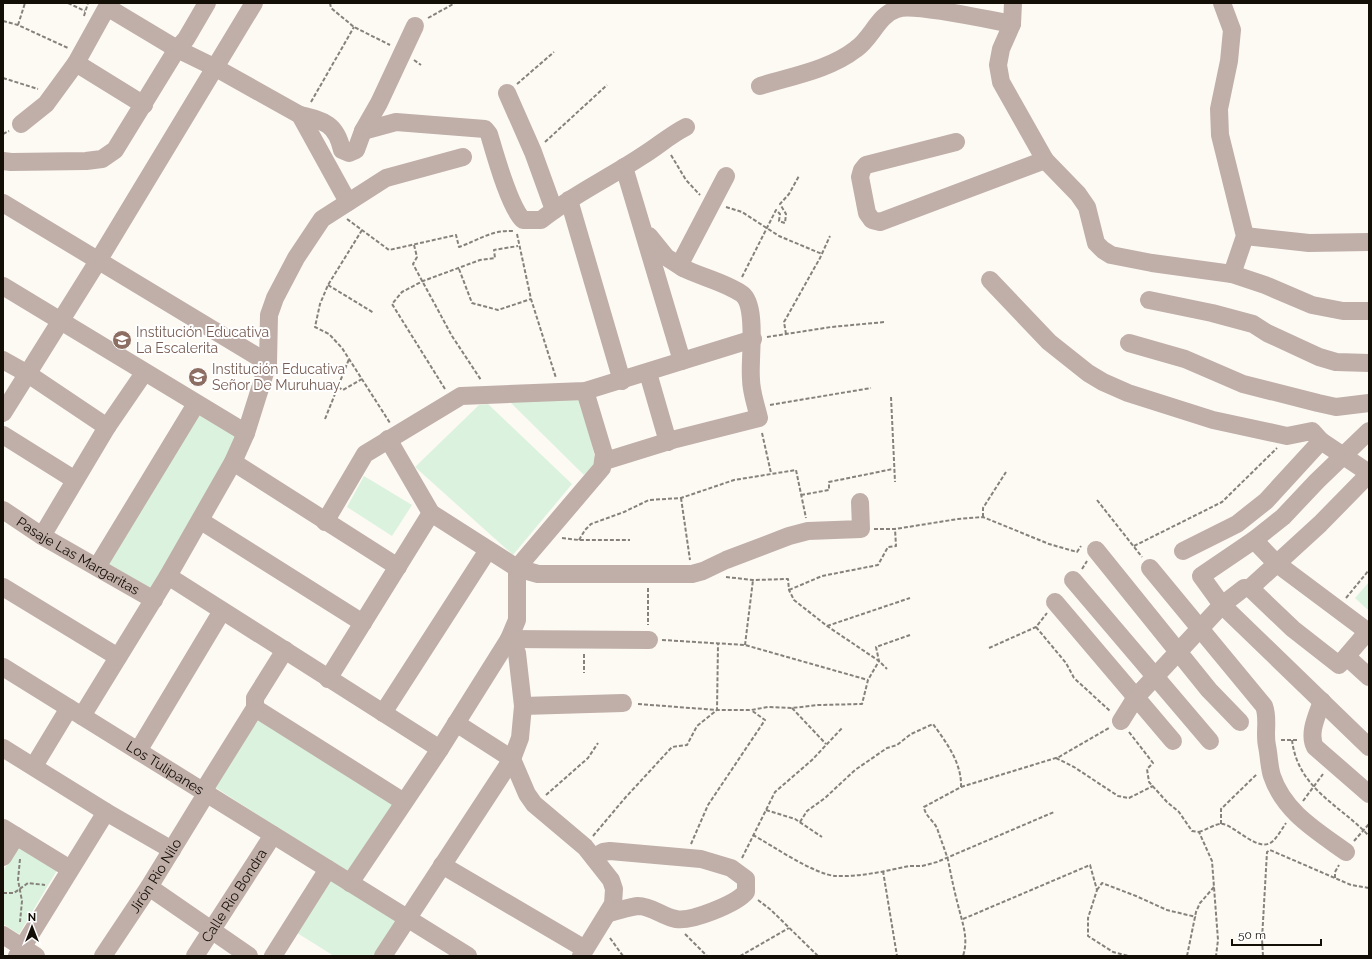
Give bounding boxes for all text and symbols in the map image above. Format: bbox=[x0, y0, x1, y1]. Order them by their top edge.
place label: Institución Educativa La Escalerita bbox=[136, 324, 269, 356]
school or university icon: Institución Educativa La Escalerita bbox=[111, 329, 133, 351]
place label: Institución Educativa Señor De Muruhuay bbox=[212, 361, 345, 393]
school or university icon: Institución Educativa Señor De Muruhuay bbox=[187, 366, 209, 388]
street label: Pasaje Las Margaritas bbox=[14, 513, 143, 598]
street label: Los Tulipanes bbox=[123, 738, 207, 798]
street label: Jirón Rio Nilo bbox=[126, 836, 185, 916]
street label: Calle Rio Bondra bbox=[198, 846, 270, 945]
north arrow bbox=[12, 907, 52, 947]
text: N bbox=[28, 911, 36, 924]
scale bar bbox=[1232, 921, 1321, 947]
text: 50 m bbox=[1238, 928, 1266, 942]

